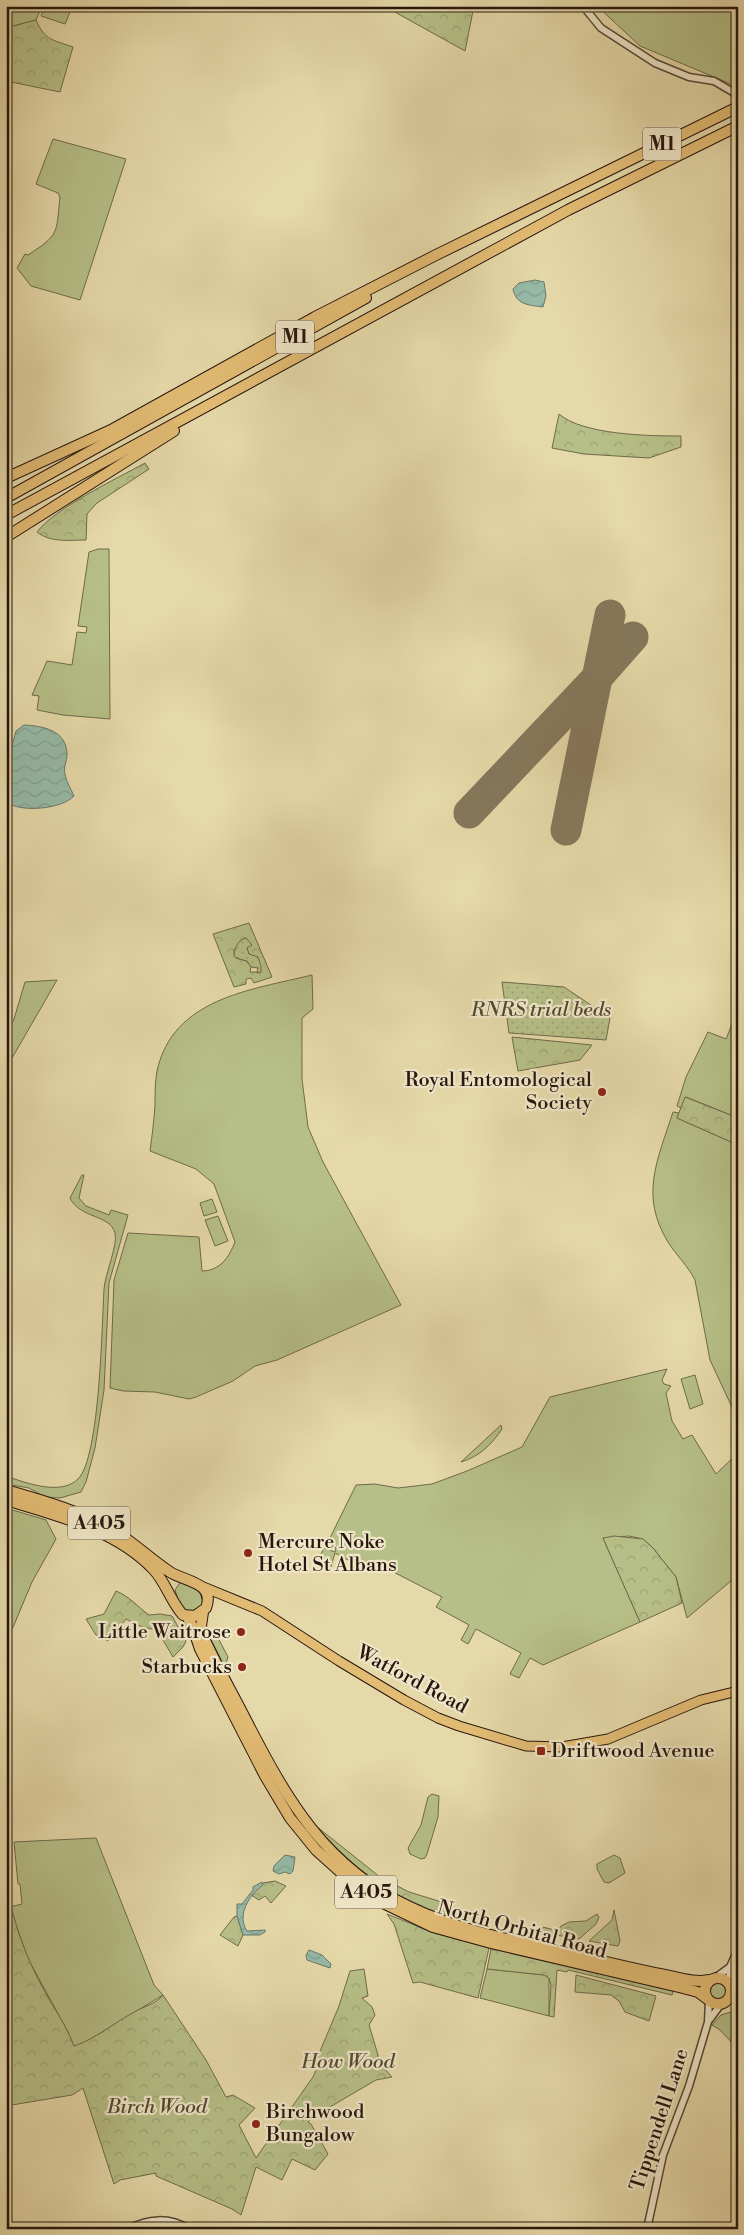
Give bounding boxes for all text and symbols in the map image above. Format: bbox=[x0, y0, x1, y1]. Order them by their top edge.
road number: M1 bbox=[643, 128, 681, 160]
road number: M1 bbox=[276, 321, 314, 354]
park label: RNRS trial beds bbox=[470, 998, 612, 1023]
place label: Royal Entomological Society bbox=[405, 1068, 592, 1116]
marker: Royal Entomological Society bbox=[596, 1086, 608, 1098]
road number: A405 bbox=[68, 1506, 130, 1540]
place label: Mercure Noke Hotel St Albans bbox=[258, 1530, 397, 1578]
marker: Mercure Noke Hotel St Albans bbox=[242, 1547, 254, 1559]
place label: Little Waitrose bbox=[98, 1620, 231, 1645]
marker: Little Waitrose bbox=[235, 1626, 247, 1638]
street label: Watford Road bbox=[351, 1640, 473, 1720]
place label: Starbucks bbox=[142, 1655, 232, 1680]
marker: Starbucks bbox=[236, 1661, 248, 1673]
place label: Driftwood Avenue bbox=[551, 1739, 715, 1764]
marker: Driftwood Avenue bbox=[535, 1745, 547, 1757]
road number: A405 bbox=[335, 1875, 397, 1908]
street label: North Orbital Road bbox=[435, 1895, 610, 1965]
street label: Tippendell Lane bbox=[625, 2046, 695, 2194]
park label: How Wood bbox=[300, 2050, 396, 2075]
park label: Birch Wood bbox=[106, 2095, 208, 2120]
place label: Birchwood Bungalow bbox=[265, 2100, 365, 2148]
marker: Birchwood Bungalow bbox=[250, 2118, 262, 2130]

